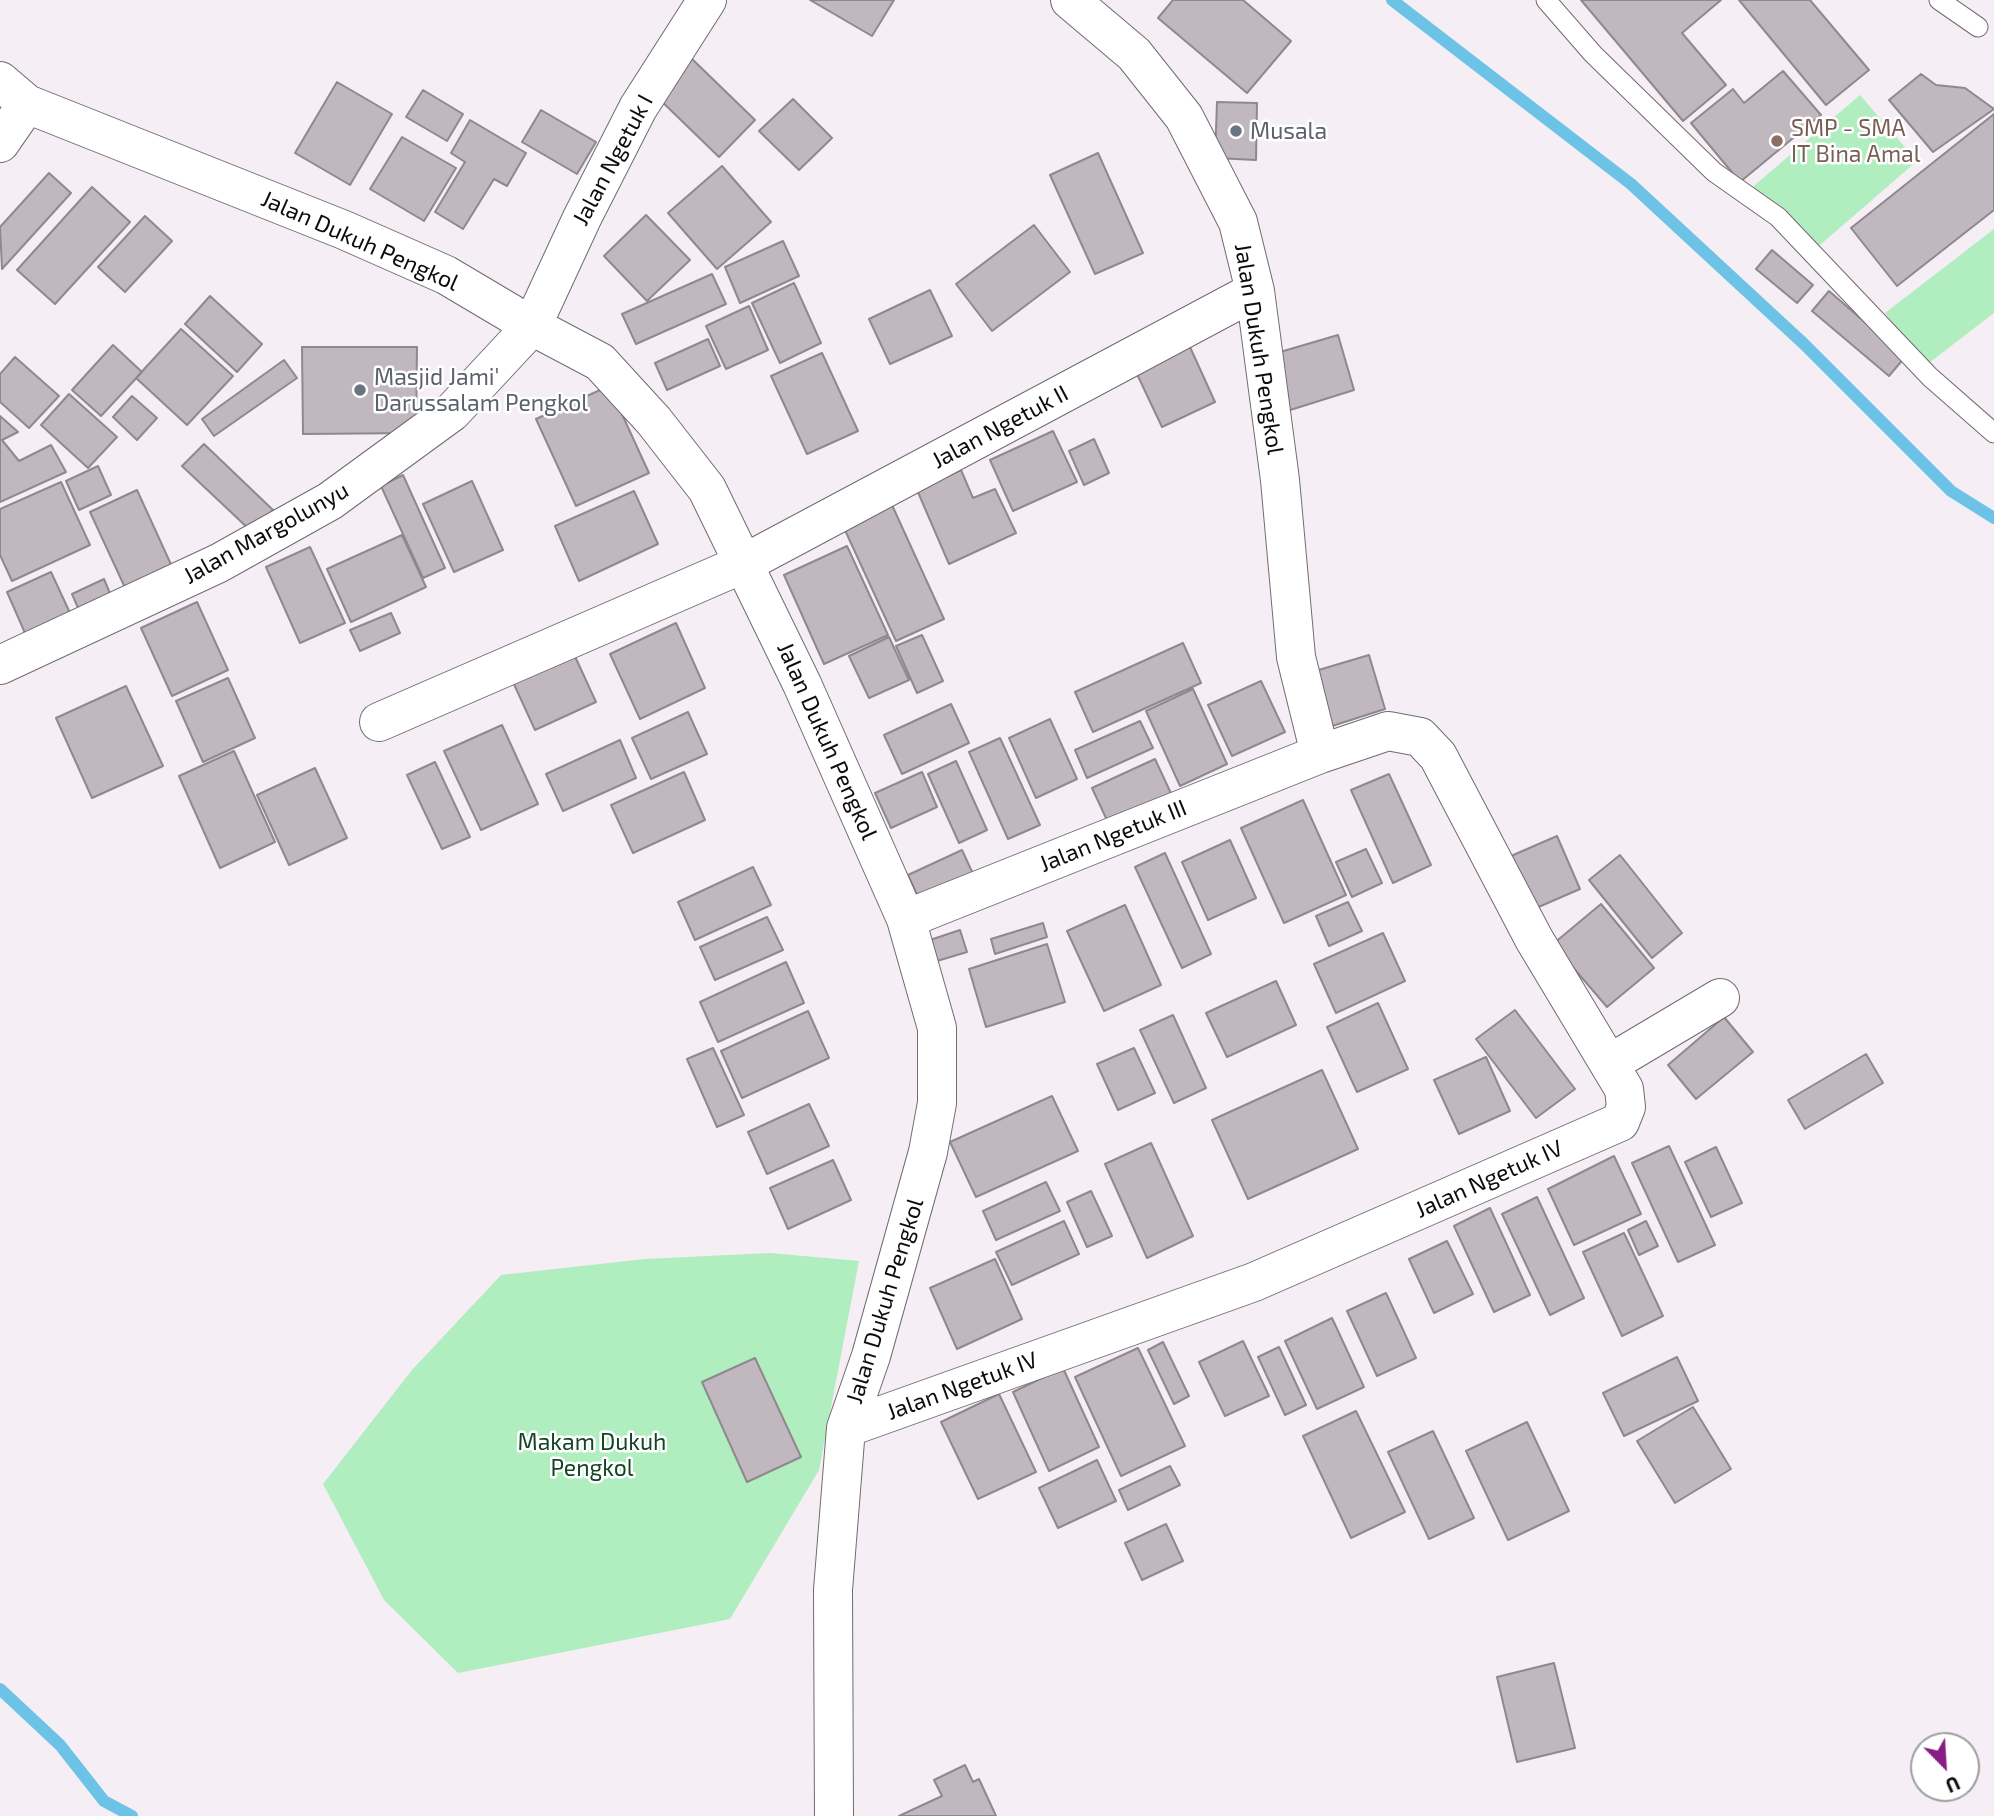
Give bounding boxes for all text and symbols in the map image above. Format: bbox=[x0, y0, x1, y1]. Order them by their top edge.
street label: Jalan Ngetuk I bbox=[567, 90, 659, 230]
place label: SMP - SMA IT Bina Amal bbox=[1791, 114, 1921, 168]
place label: Musala bbox=[1250, 117, 1327, 145]
marker: Musala bbox=[1228, 123, 1244, 139]
marker: SMP - SMA IT Bina Amal bbox=[1769, 133, 1785, 149]
street label: Jalan Dukuh Pengkol bbox=[257, 185, 463, 297]
street label: Jalan Dukuh Pengkol bbox=[1229, 241, 1289, 457]
place label: Masjid Jami' Darussalam Pengkol bbox=[374, 363, 588, 417]
street label: Jalan Ngetuk II bbox=[927, 379, 1073, 475]
marker: Masjid Jami' Darussalam Pengkol bbox=[352, 382, 368, 398]
street label: Jalan Margolunyu bbox=[179, 476, 353, 590]
street label: Jalan Dukuh Pengkol bbox=[771, 638, 883, 844]
street label: Jalan Ngetuk III bbox=[1035, 794, 1191, 878]
street label: Jalan Ngetuk IV bbox=[1411, 1134, 1567, 1224]
street label: Jalan Dukuh Pengkol bbox=[841, 1195, 929, 1407]
street label: Jalan Ngetuk IV bbox=[883, 1346, 1041, 1426]
park label: Makam Dukuh Pengkol bbox=[518, 1428, 666, 1482]
north arrow bbox=[1910, 1732, 1980, 1802]
text: U bbox=[1942, 1772, 1964, 1798]

